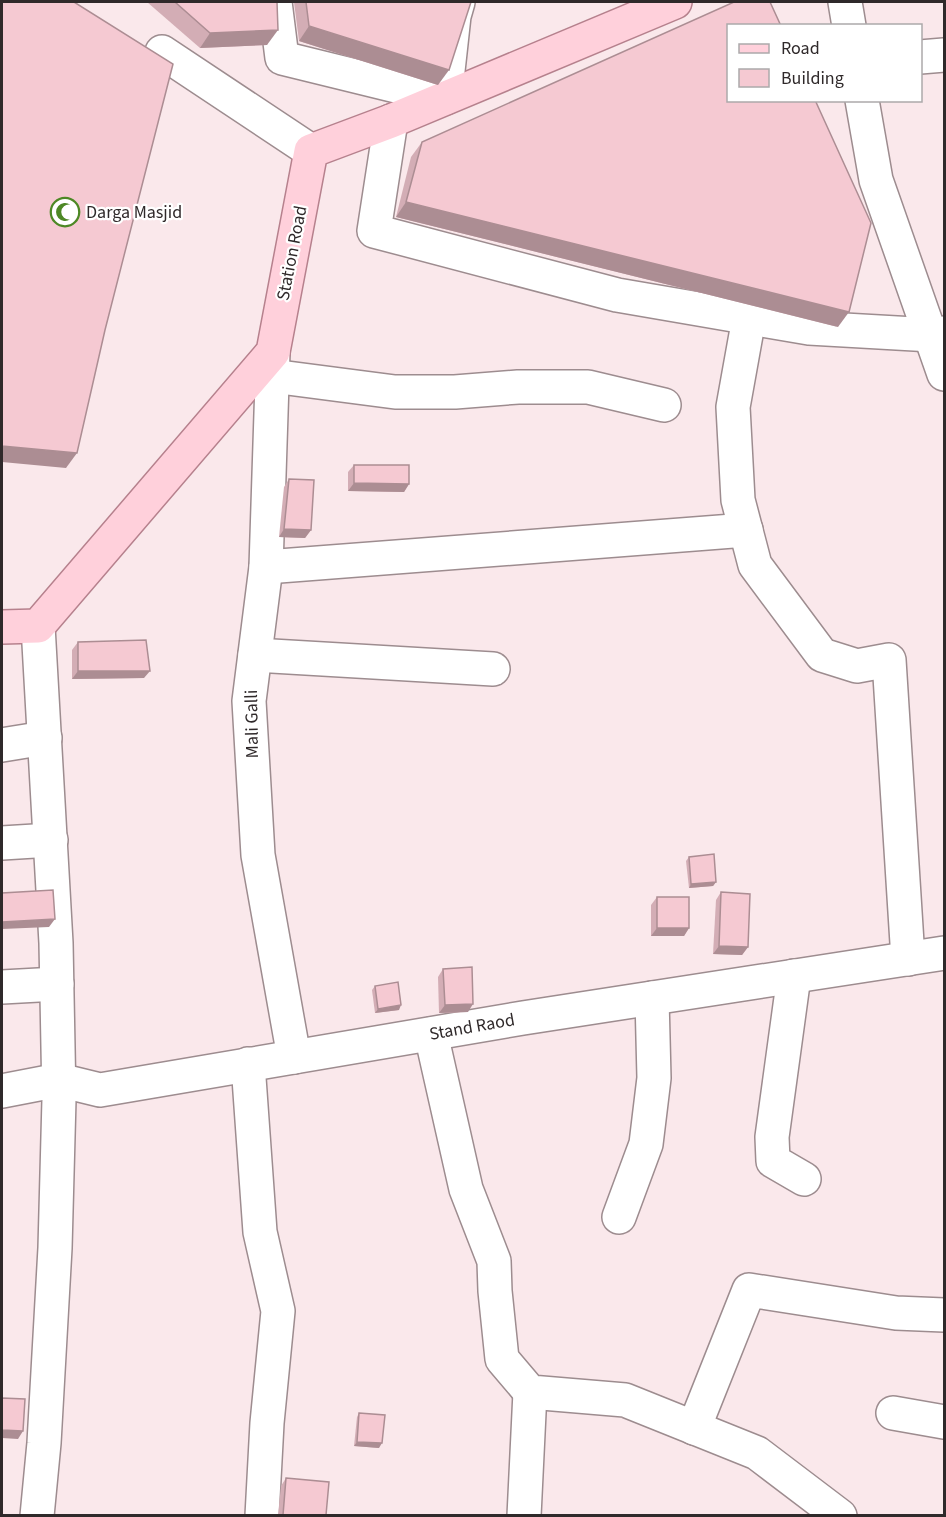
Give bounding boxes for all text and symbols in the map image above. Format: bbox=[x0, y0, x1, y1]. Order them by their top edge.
legend bbox=[727, 24, 922, 102]
text: Road bbox=[781, 36, 820, 61]
text: Building bbox=[781, 66, 844, 91]
mosque icon: Darga Masjid bbox=[49, 196, 81, 228]
place label: Darga Masjid bbox=[86, 200, 182, 225]
street label: Station Road bbox=[271, 203, 313, 303]
street label: Mali Galli bbox=[239, 690, 265, 758]
street label: Stand Raod bbox=[427, 1007, 517, 1047]

